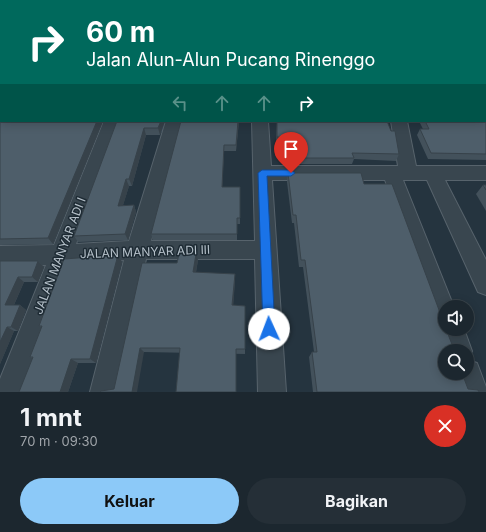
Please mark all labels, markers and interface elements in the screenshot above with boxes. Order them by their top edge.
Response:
text: 60 m [86,15,155,49]
icon: right [20,16,72,68]
text: Jalan Alun-Alun Pucang Rinenggo [86,49,375,70]
icon: left [169,92,191,114]
icon: ahead [211,92,233,114]
icon: ahead [253,92,275,114]
icon: right [295,92,317,114]
pin [274,132,308,173]
icon: arrive [280,138,302,160]
street label: JALAN MANYAR ADI I [30,195,89,316]
street label: JALAN MANYAR ADI III [80,242,210,261]
map controls [438,300,474,380]
button: sound [438,300,474,336]
position arrow [248,308,290,350]
button: search [438,344,474,380]
text: 1 mnt [20,403,82,432]
button: close [424,405,466,447]
text: 70 m · 09:30 [20,433,98,449]
button: Keluar [20,478,239,524]
button: Bagikan [247,478,466,524]

